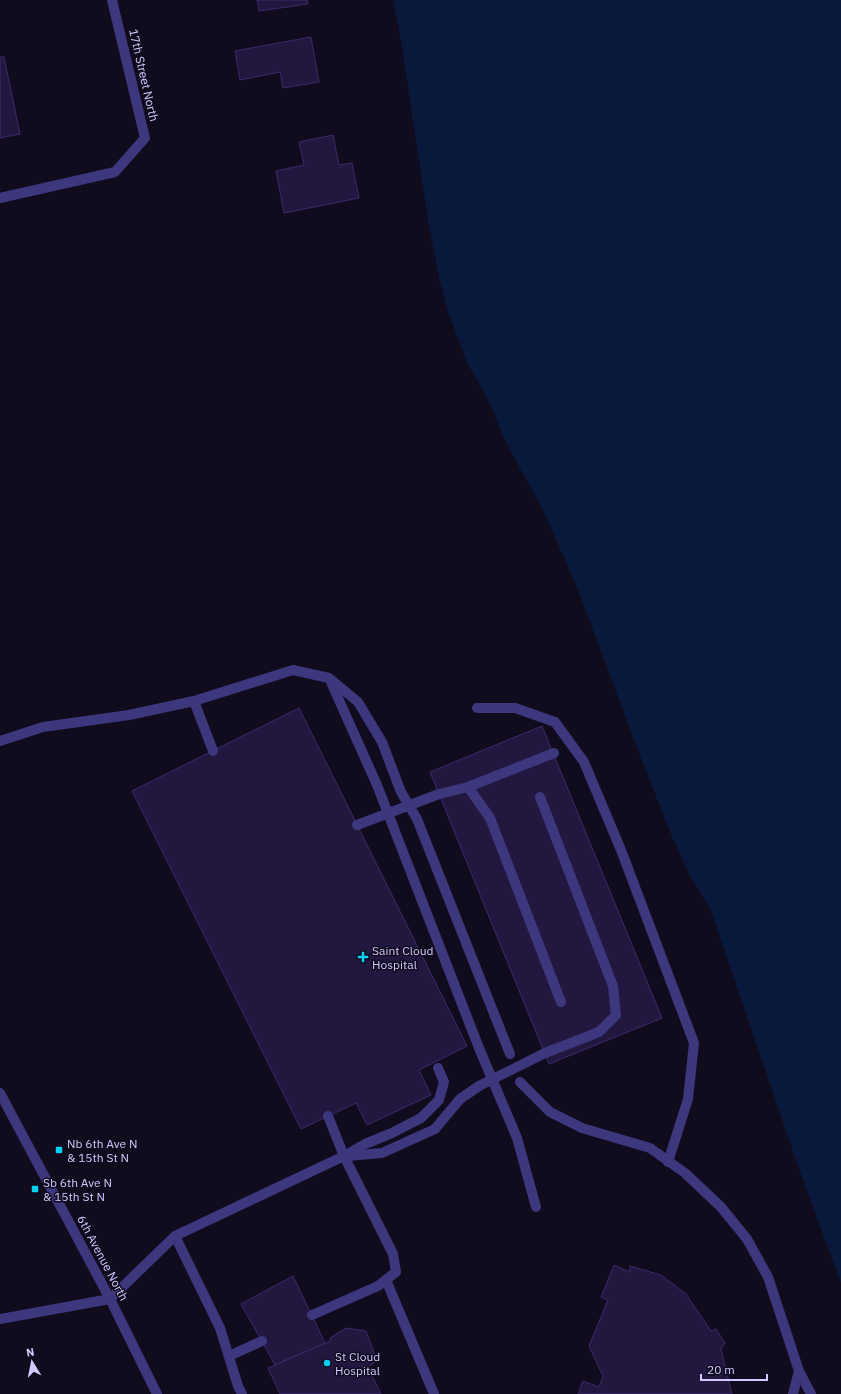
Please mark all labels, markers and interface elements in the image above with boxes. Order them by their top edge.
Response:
street label: 17th Street North [126,27,162,123]
place label: Saint Cloud Hospital [372,943,433,972]
marker: Saint Cloud Hospital [357,951,369,963]
place label: Nb 6th Ave N & 15th St N [67,1136,138,1165]
marker: Nb 6th Ave N & 15th St N [54,1145,64,1155]
place label: Sb 6th Ave N & 15th St N [43,1175,112,1204]
marker: Sb 6th Ave N & 15th St N [30,1184,40,1194]
street label: 6th Avenue North [74,1213,132,1303]
north arrow [12,1342,52,1382]
text: N [25,1345,35,1360]
place label: St Cloud Hospital [335,1349,380,1378]
scale bar [701,1356,767,1382]
marker: St Cloud Hospital [322,1358,332,1368]
text: 20 m [707,1362,735,1377]

